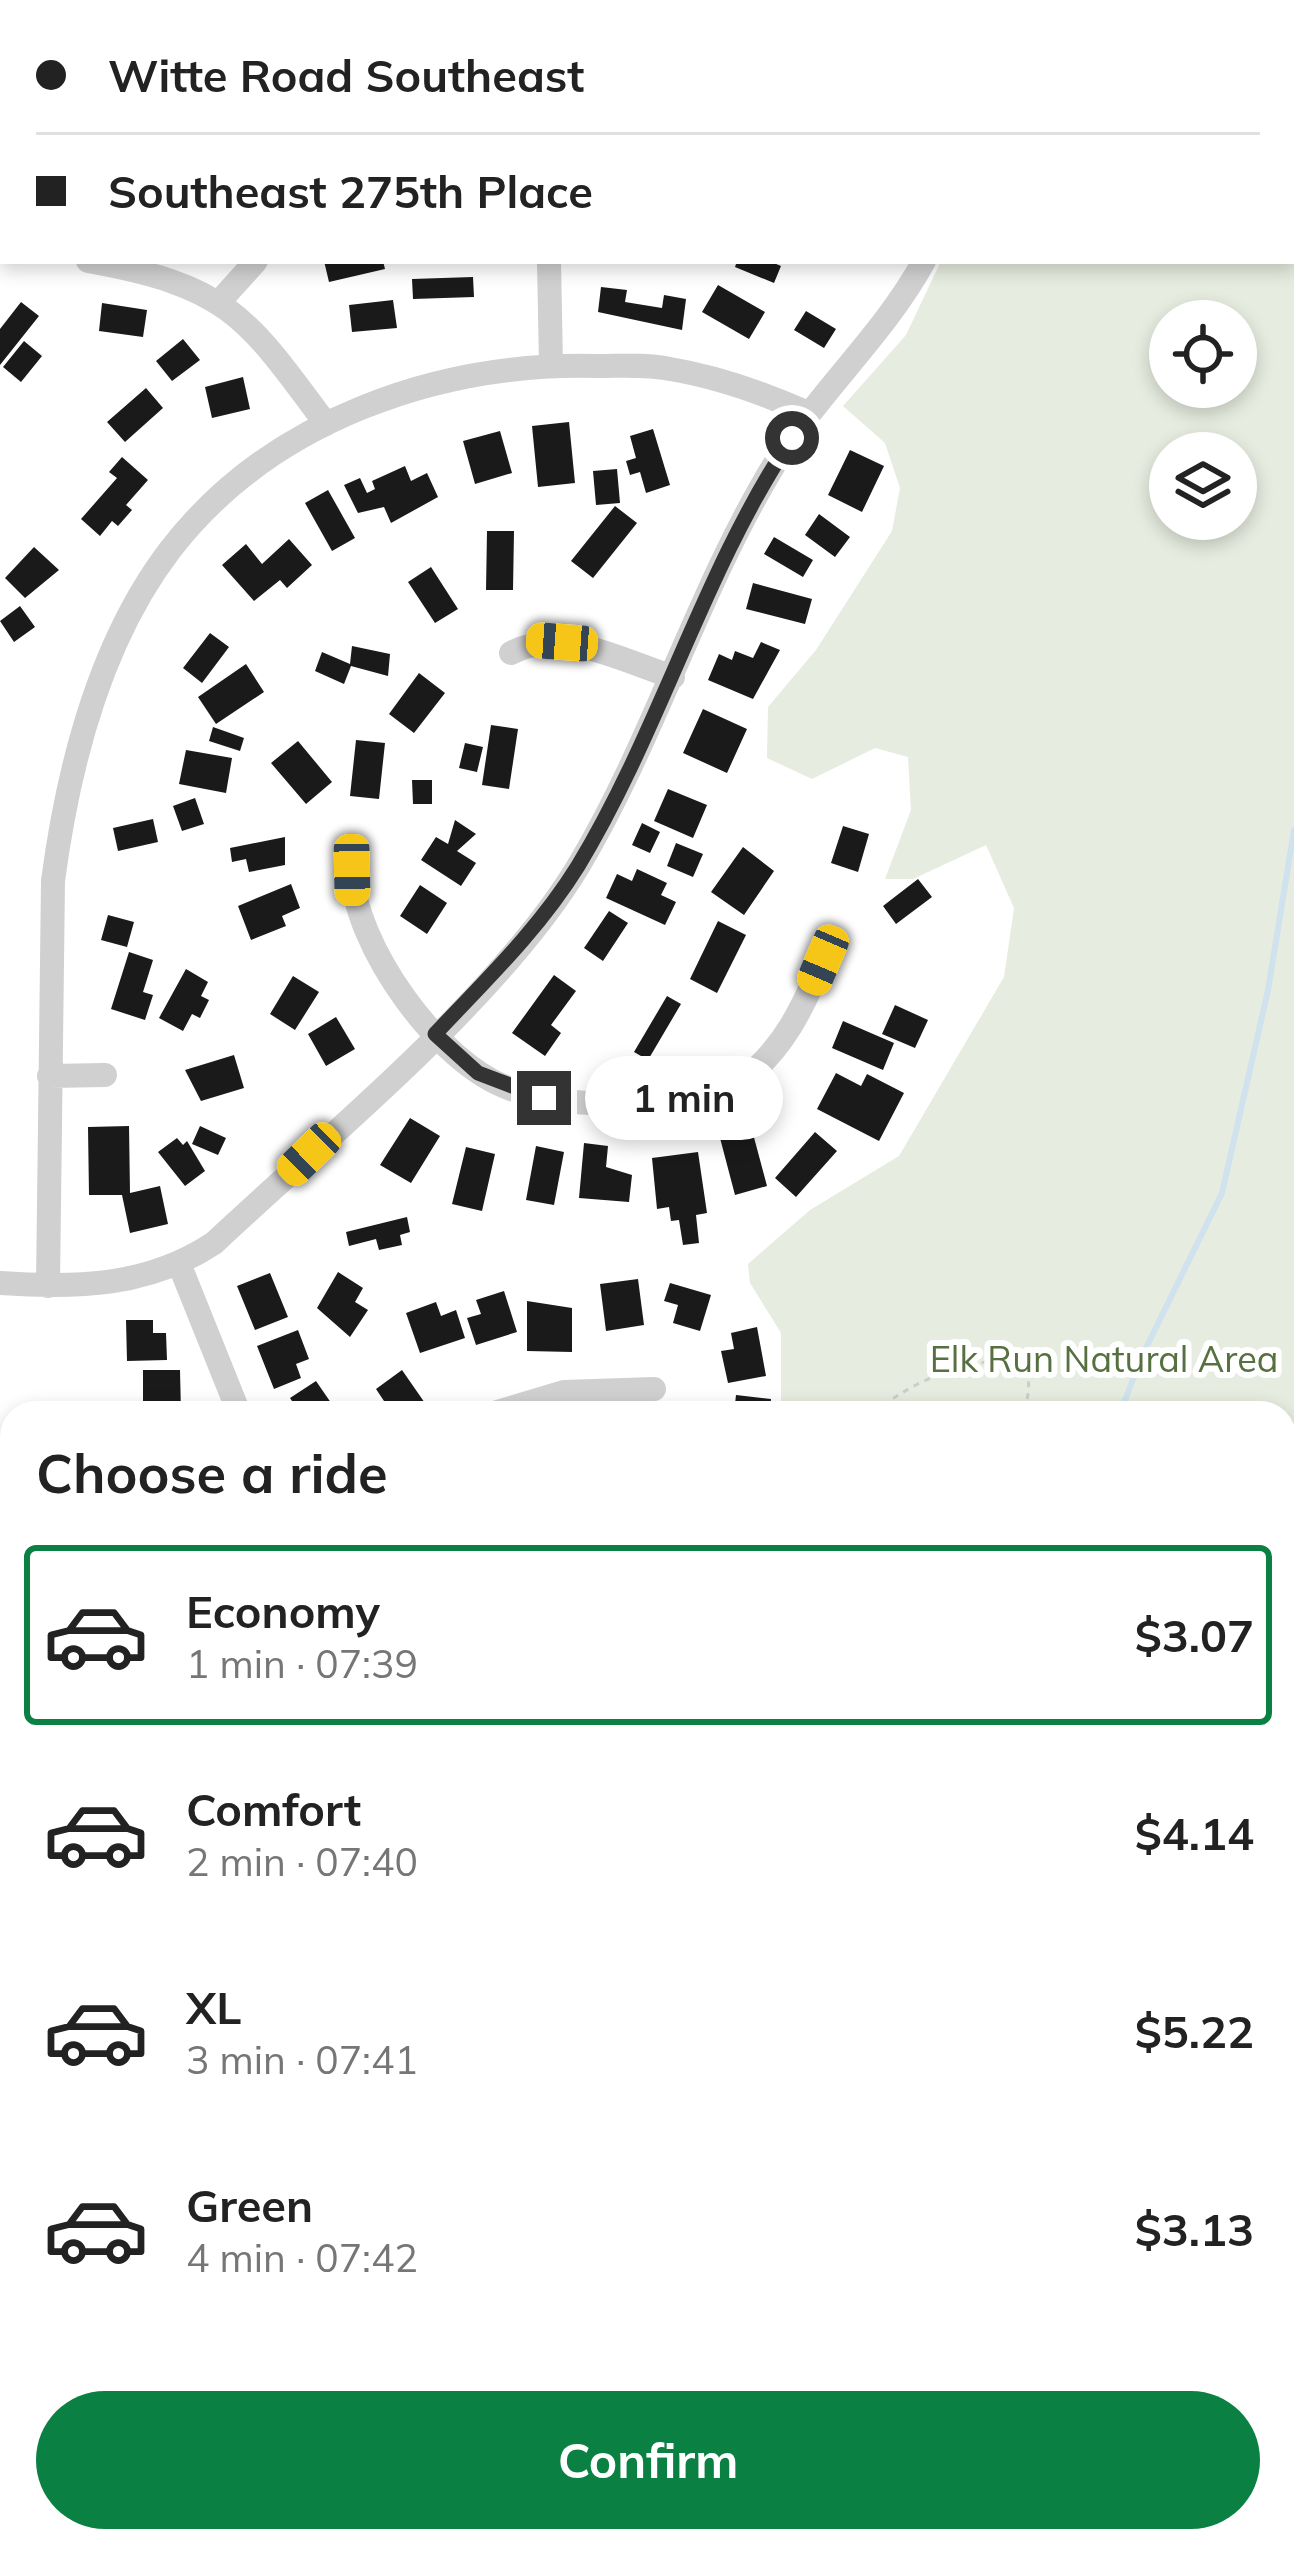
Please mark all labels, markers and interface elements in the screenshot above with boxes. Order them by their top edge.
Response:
text: Witte Road Southeast [108,47,584,103]
text: Southeast 275th Place [108,163,593,219]
map controls [1149,300,1257,540]
button: locate [1149,300,1257,408]
route start [765,411,819,465]
button: layers [1149,432,1257,540]
car [525,622,599,662]
car [333,834,371,906]
car [792,920,854,1000]
callout: 1 min [586,1056,784,1140]
route end [517,1071,571,1125]
text: 1 min [633,1073,735,1122]
car [271,1116,347,1192]
park label: Elk Run Natural Area [930,1336,1278,1381]
text: Choose a ride [36,1439,388,1507]
icon: car [42,1581,150,1689]
text: Economy [186,1583,380,1639]
text: $3.07 [1135,1607,1254,1663]
text: 1 min · 07:39 [186,1639,418,1688]
icon: car [42,1779,150,1887]
text: Comfort [186,1781,361,1837]
text: $4.14 [1135,1805,1254,1861]
text: 2 min · 07:40 [186,1837,418,1886]
icon: car [42,1977,150,2085]
text: XL [186,1979,241,2035]
text: $5.22 [1135,2003,1254,2059]
text: 3 min · 07:41 [186,2035,418,2084]
icon: car [42,2175,150,2283]
text: Green [186,2177,313,2233]
text: $3.13 [1135,2201,1254,2257]
text: 4 min · 07:42 [186,2233,418,2282]
button: Confirm [36,2391,1260,2529]

